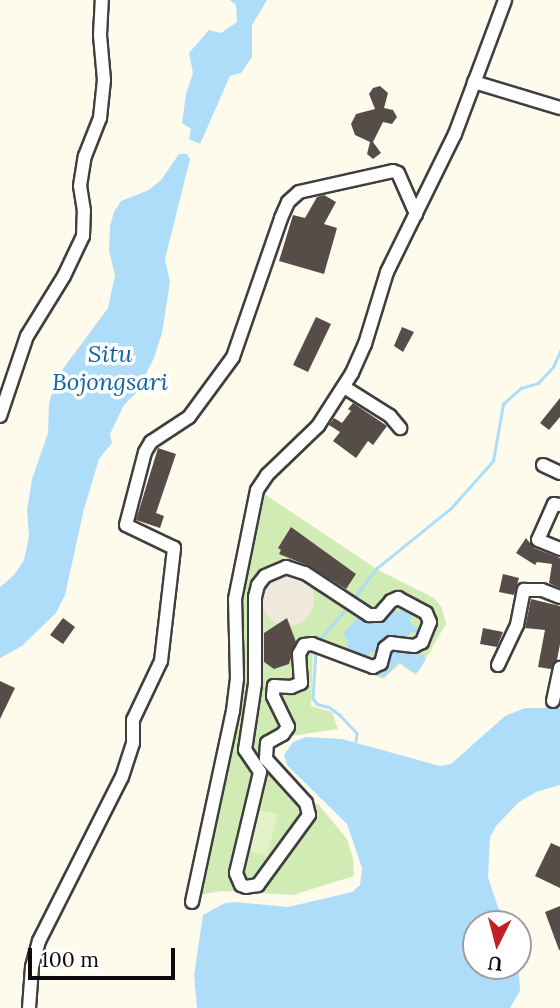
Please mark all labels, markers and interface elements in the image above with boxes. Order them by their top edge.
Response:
water label: Situ Bojongsari [52,340,168,396]
north arrow [462,910,532,980]
scale bar [32,934,178,978]
text: 100 m [41,946,99,973]
text: U [487,951,503,977]

